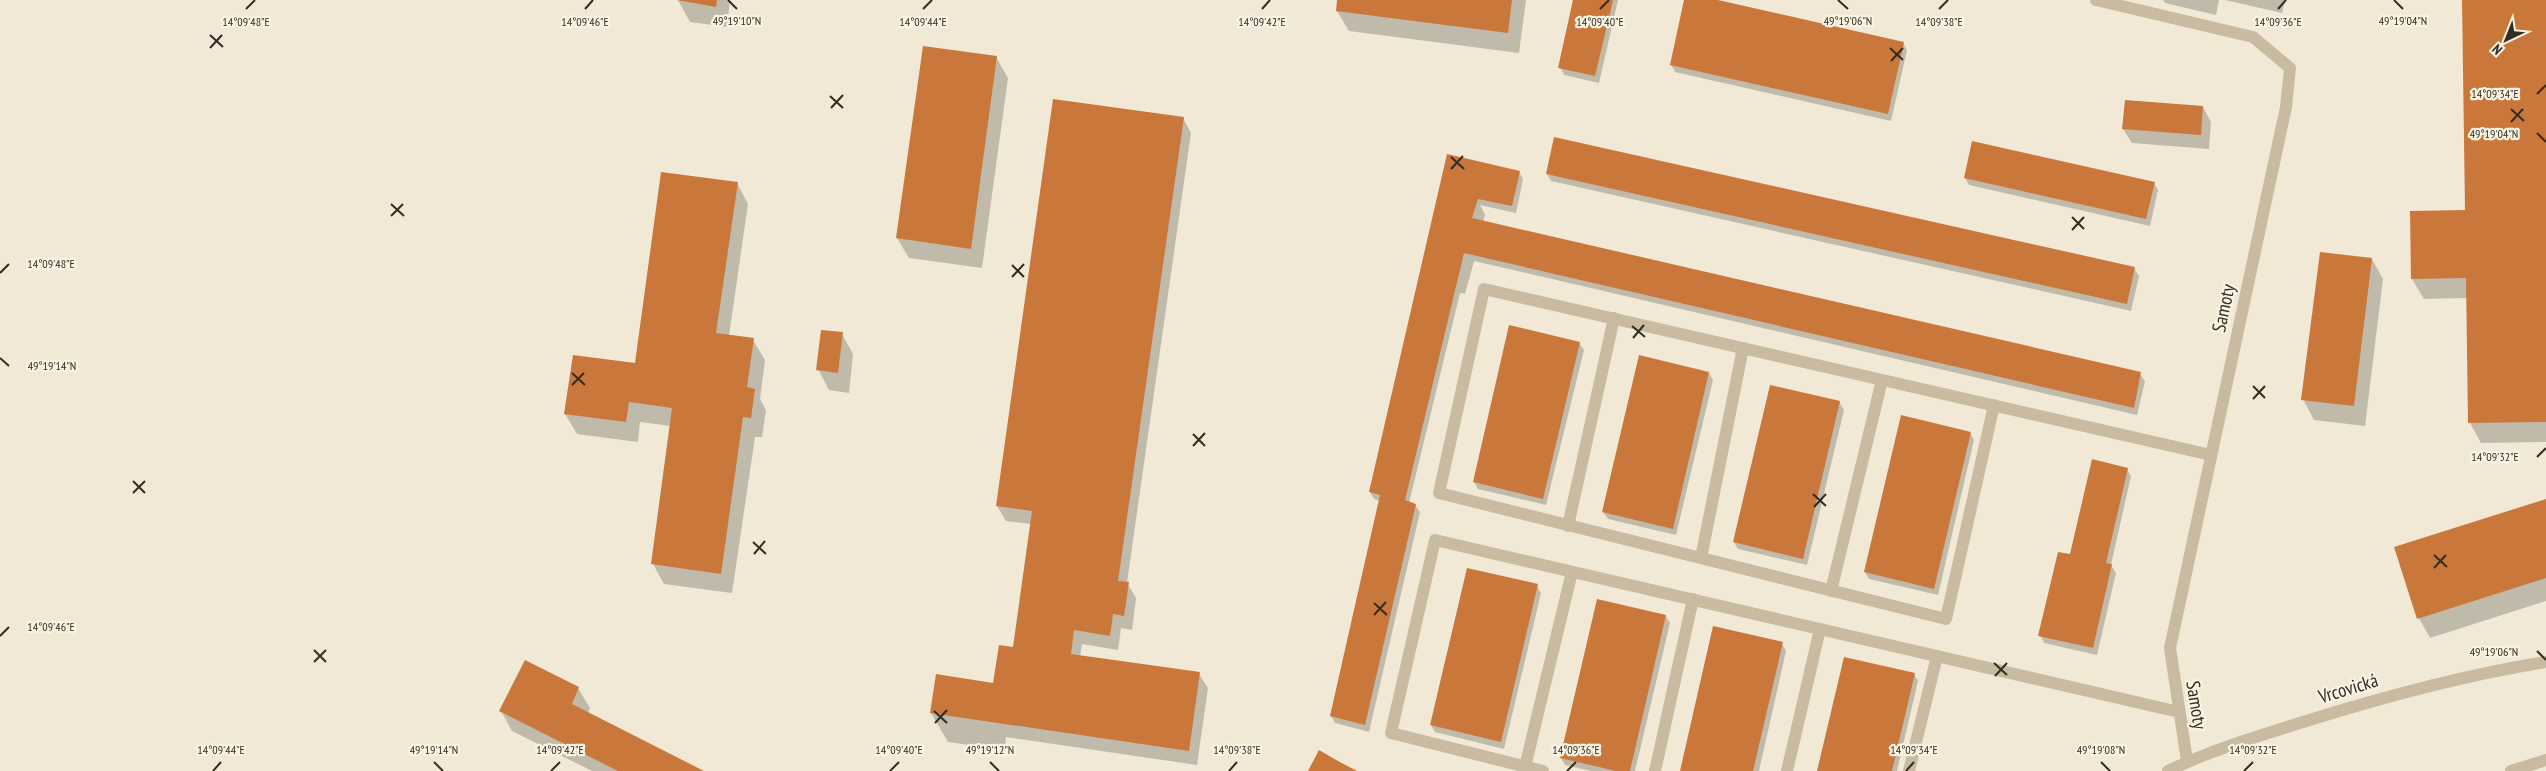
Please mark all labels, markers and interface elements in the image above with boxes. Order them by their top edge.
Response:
text: 49°19'10"N [713,13,761,28]
text: 49°19'06"N [1824,13,1872,28]
text: 49°19'04"N [2379,13,2427,28]
text: 14°09'48"E [222,14,270,29]
text: 14°09'46"E [561,14,609,29]
text: 14°09'44"E [899,14,947,29]
text: 14°09'42"E [1238,14,1286,29]
text: 14°09'40"E [1576,14,1624,29]
text: 14°09'38"E [1915,14,1963,29]
text: 14°09'36"E [2254,14,2302,29]
north arrow [2481,15,2531,65]
text: N [2488,40,2506,59]
text: 14°09'34"E [2471,86,2519,101]
text: 49°19'04"N [2470,126,2518,141]
text: 14°09'48"E [27,256,75,271]
street label: Samoty [2206,281,2240,334]
text: 49°19'14"N [28,358,76,373]
text: 14°09'32"E [2471,449,2519,464]
text: 14°09'46"E [27,619,75,634]
text: 49°19'06"N [2470,644,2518,659]
street label: Vrcovická [2314,668,2381,709]
street label: Samoty [2181,679,2213,732]
text: 14°09'44"E [197,742,245,757]
text: 49°19'14"N [410,742,458,757]
text: 14°09'42"E [536,742,584,757]
text: 14°09'40"E [875,742,923,757]
text: 49°19'12"N [966,742,1014,757]
text: 14°09'38"E [1213,742,1261,757]
text: 14°09'36"E [1552,742,1600,757]
text: 14°09'34"E [1890,742,1938,757]
text: 49°19'08"N [2077,742,2125,757]
text: 14°09'32"E [2229,742,2277,757]

